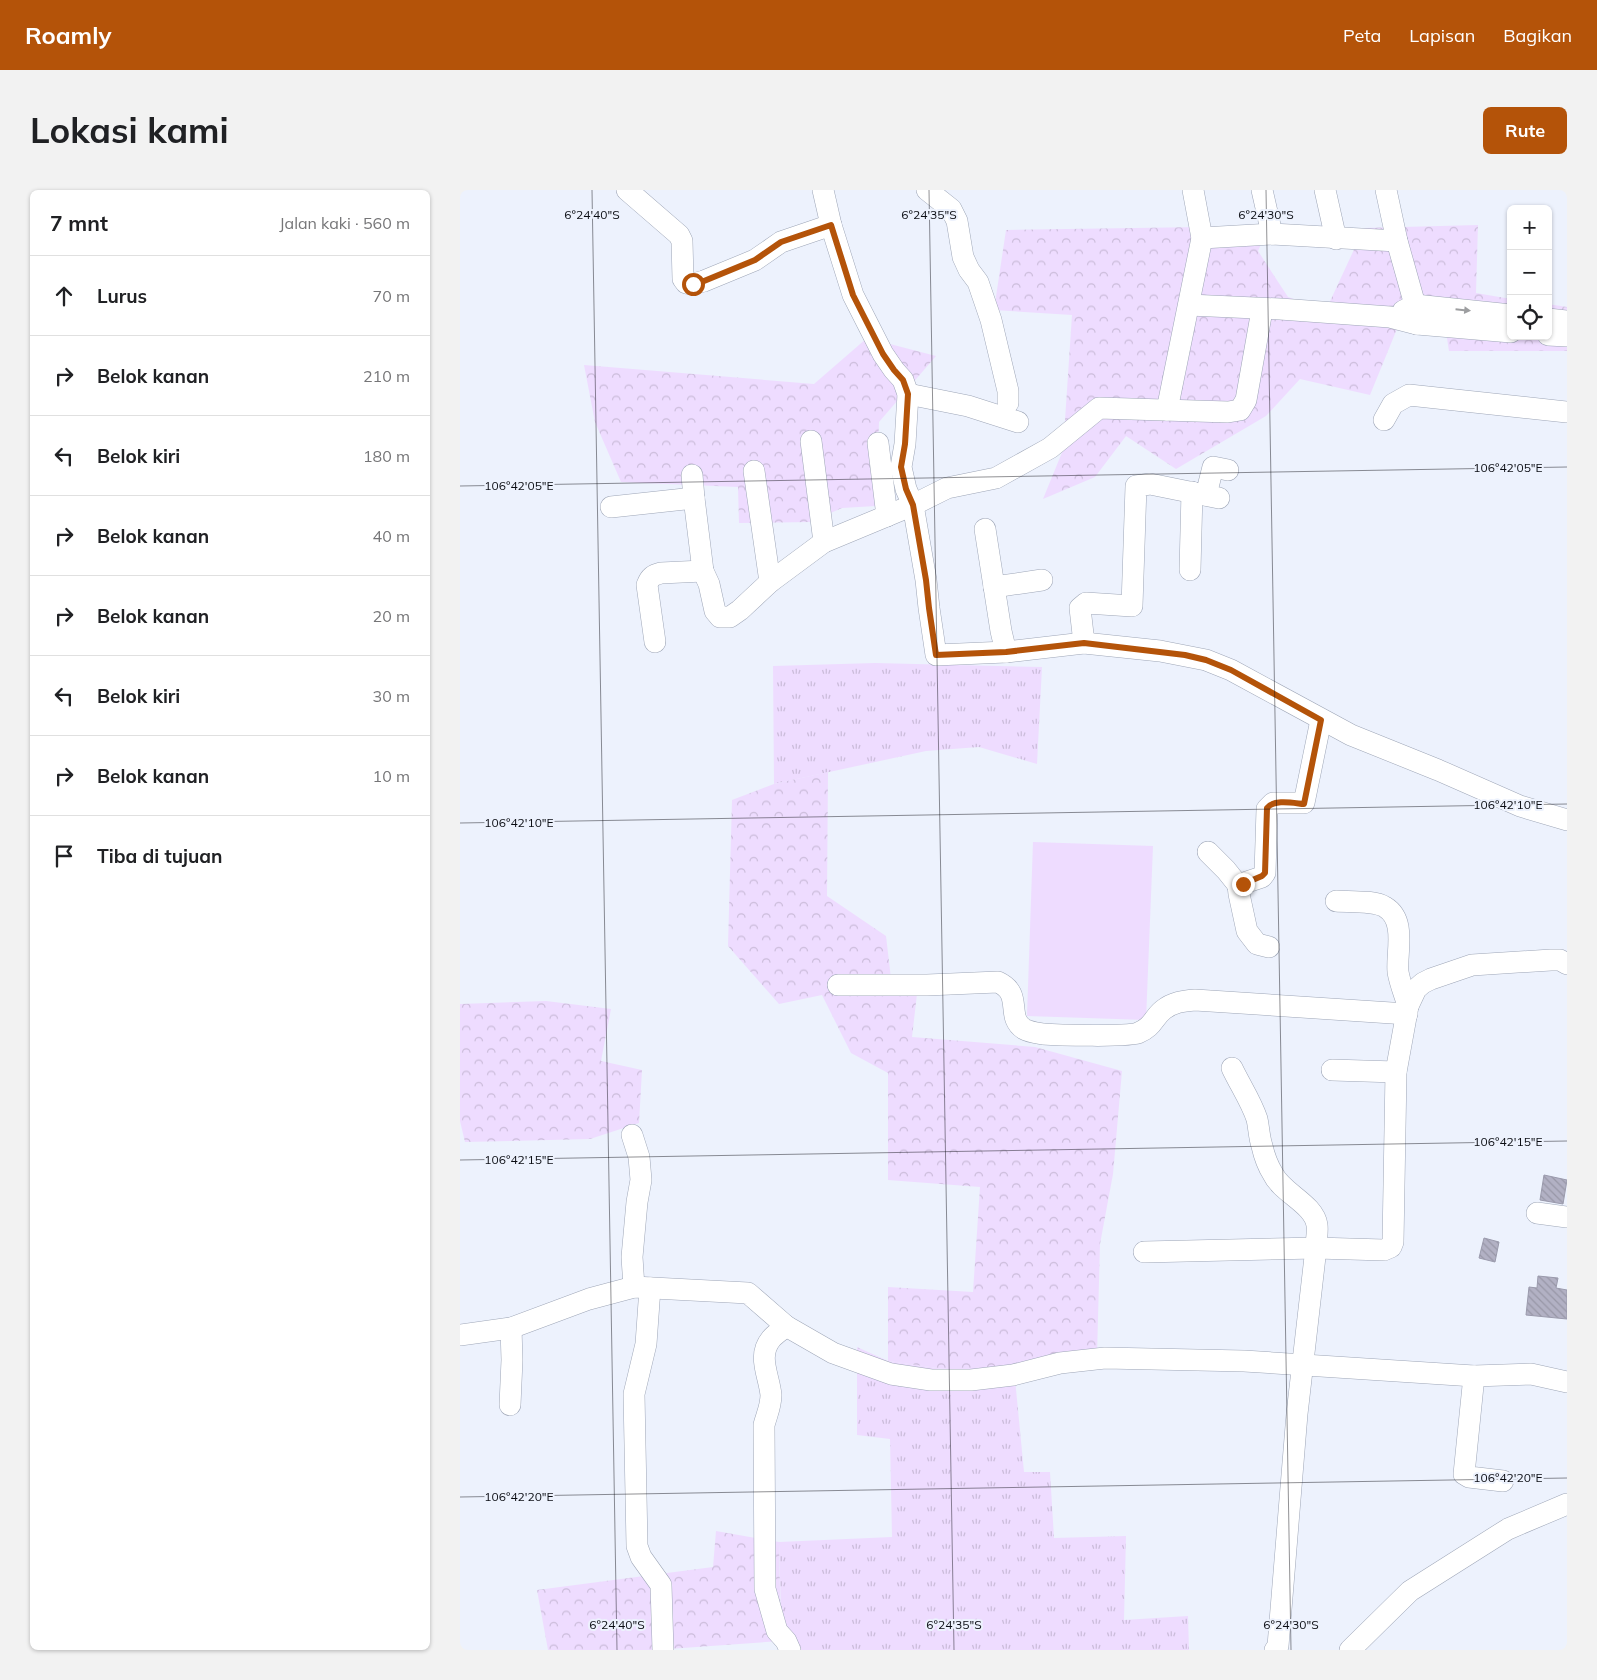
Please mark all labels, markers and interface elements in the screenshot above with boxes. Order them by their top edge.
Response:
text: Roamly [25,20,112,50]
text: Peta [1343,24,1381,47]
text: Lapisan [1409,24,1475,47]
text: Bagikan [1503,24,1572,47]
button: Rute [1483,107,1567,154]
text: Lokasi kami [30,108,229,152]
map controls [1507,205,1552,340]
button: + [1507,205,1552,250]
text: 6°24'40"S [564,207,620,222]
text: 6°24'35"S [901,207,957,222]
text: 6°24'30"S [1238,207,1294,222]
text: 7 mnt [50,210,108,236]
text: Jalan kaki · 560 m [279,213,410,233]
button: − [1507,250,1552,295]
route start [682,273,705,296]
icon: ahead [50,282,78,310]
text: Lurus [97,284,147,308]
text: 70 m [373,286,410,306]
button: locate [1507,295,1552,340]
one-way arrow [1455,306,1471,314]
icon: right [50,362,78,390]
text: Belok kanan [97,364,209,388]
text: 210 m [363,366,410,386]
icon: left [50,442,78,470]
text: Belok kiri [97,444,180,468]
text: 180 m [363,446,410,466]
text: 106°42'05"E [1473,460,1543,475]
text: 106°42'05"E [484,478,554,493]
icon: right [50,522,78,550]
text: Belok kanan [97,524,209,548]
text: 40 m [373,526,410,546]
icon: right [50,602,78,630]
text: Belok kanan [97,604,209,628]
text: 20 m [373,606,410,626]
icon: left [50,682,78,710]
text: Belok kiri [97,684,180,708]
text: 30 m [373,686,410,706]
icon: right [50,762,78,790]
text: Belok kanan [97,764,209,788]
text: 10 m [373,766,410,786]
text: 106°42'10"E [1473,797,1543,812]
text: 106°42'10"E [484,815,554,830]
icon: arrive [50,842,78,870]
text: Tiba di tujuan [97,844,222,868]
route end [1232,873,1255,896]
text: 106°42'15"E [1473,1134,1543,1149]
text: 106°42'15"E [484,1152,554,1167]
text: 106°42'20"E [1473,1470,1543,1485]
text: 106°42'20"E [484,1489,554,1504]
text: 6°24'40"S [589,1617,645,1632]
text: 6°24'35"S [926,1617,982,1632]
text: 6°24'30"S [1263,1617,1319,1632]

